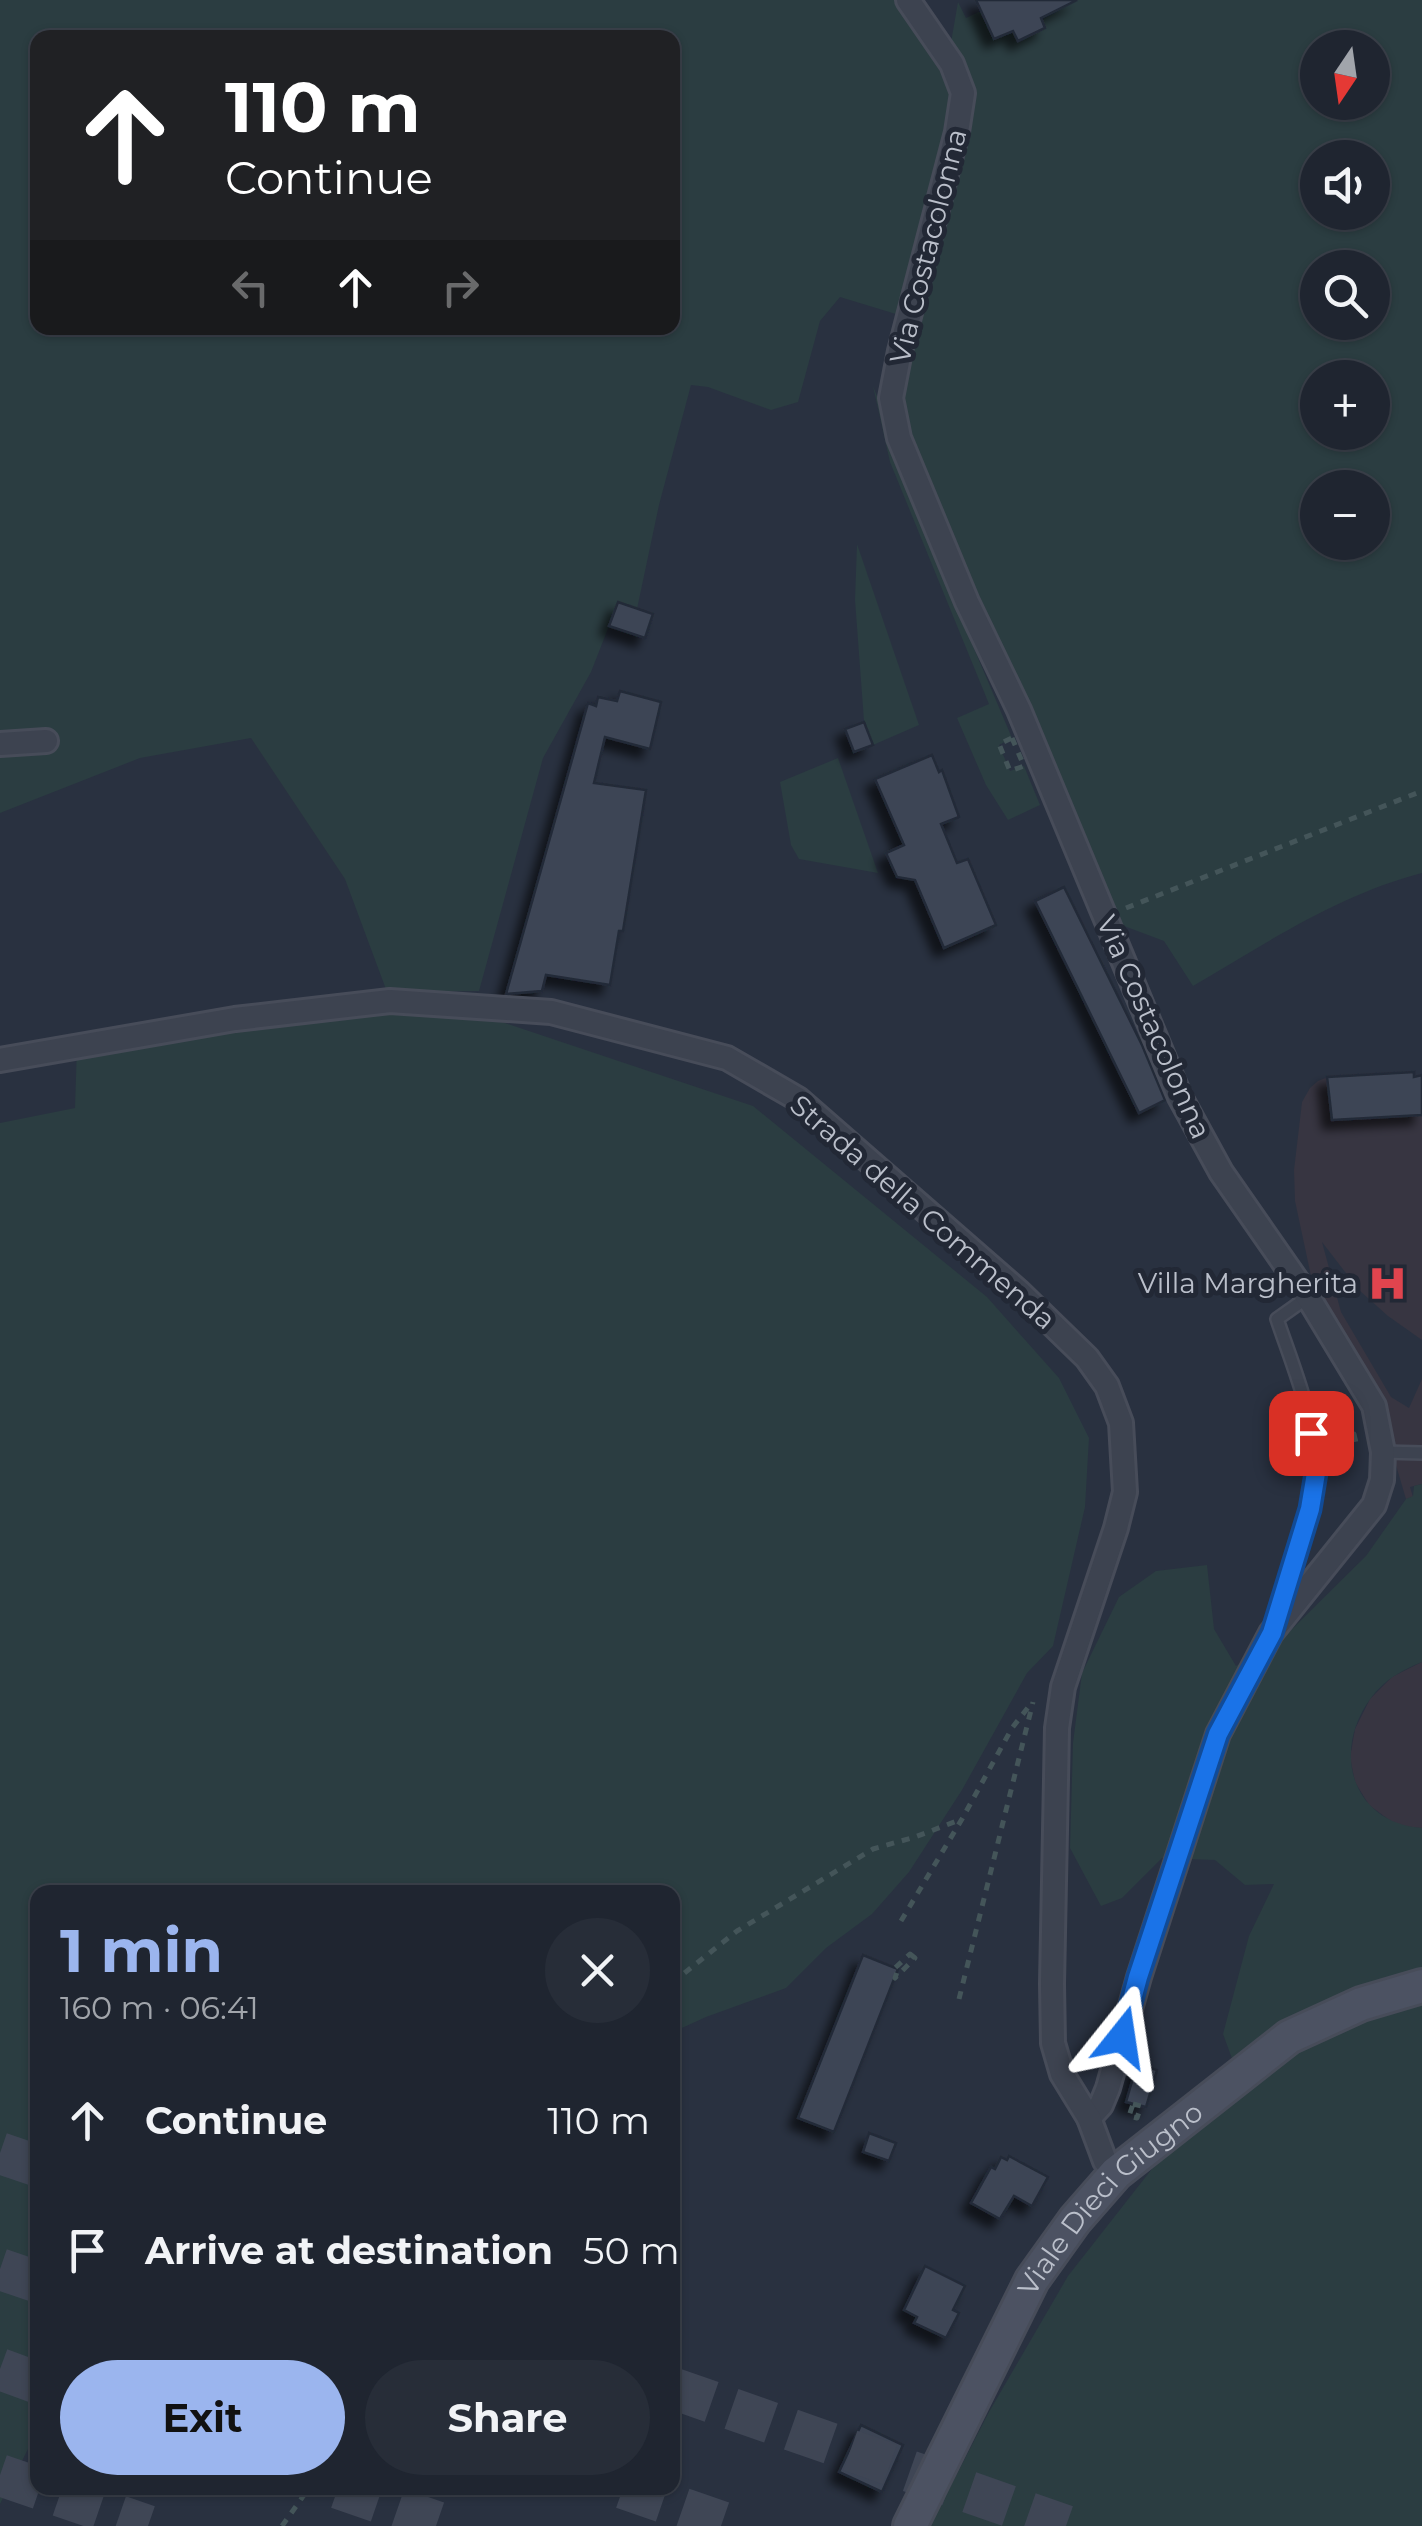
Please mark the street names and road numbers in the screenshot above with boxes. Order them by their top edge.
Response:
street label: Via Costacolonna [882,125,974,367]
street label: Via Costacolonna [1090,910,1218,1144]
street label: Strada della Commenda [783,1088,1063,1336]
street label: Viale Dieci Giugno [1010,2094,1210,2301]

